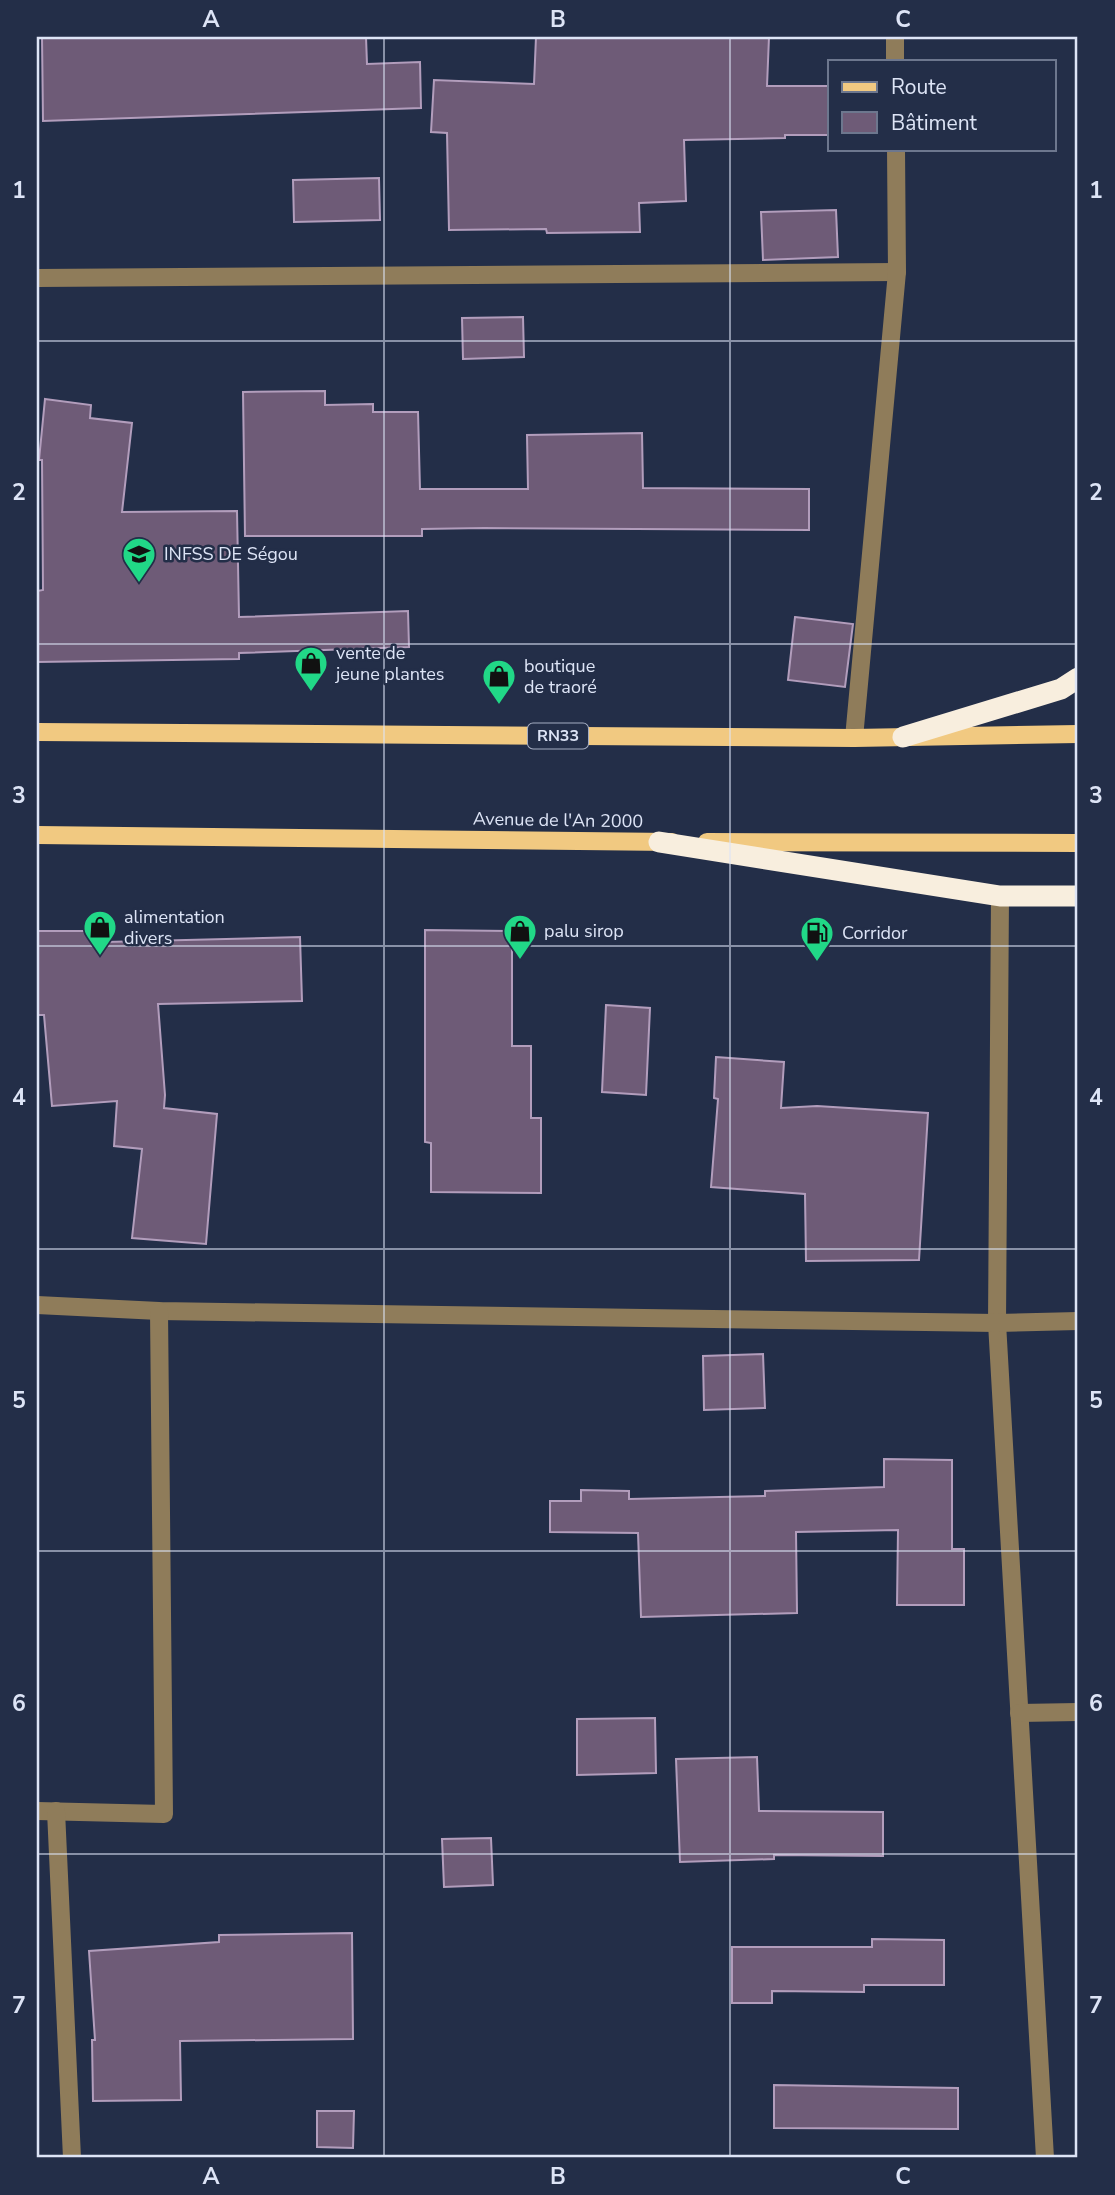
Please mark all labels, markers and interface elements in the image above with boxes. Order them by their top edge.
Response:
text: A [202,4,220,35]
text: B [550,4,566,35]
text: C [895,4,911,35]
legend [828,60,1056,150]
text: Route [891,73,947,101]
text: Bâtiment [891,109,978,137]
text: 1 [12,175,26,206]
text: 1 [1089,175,1103,206]
text: 2 [12,477,26,508]
text: 2 [1089,477,1103,508]
school or university icon: INFSS DE Ségou [120,535,158,584]
place label: INFSS DE Ségou [164,542,298,566]
place label: vente de jeune plantes [334,641,444,686]
shop icon: vente de jeune plantes [292,644,330,693]
place label: boutique de traoré [524,654,597,699]
shop icon: boutique de traoré [480,657,518,706]
road number: RN33 [528,723,588,748]
text: 3 [12,780,26,811]
text: 3 [1089,780,1103,811]
street label: Avenue de l'An 2000 [473,807,643,833]
place label: alimentation divers [124,905,225,950]
shop icon: alimentation divers [81,908,119,957]
shop icon: palu sirop [501,912,539,961]
fuel station icon: Corridor [798,914,836,963]
place label: palu sirop [544,919,624,943]
place label: Corridor [842,921,908,945]
text: 4 [12,1082,26,1113]
text: 4 [1089,1082,1103,1113]
text: 5 [12,1385,26,1416]
text: 5 [1089,1385,1103,1416]
text: 6 [12,1688,26,1719]
text: 6 [1089,1688,1103,1719]
text: 7 [12,1990,26,2021]
text: 7 [1089,1990,1103,2021]
text: A [202,2161,220,2192]
text: B [550,2161,566,2192]
text: C [895,2161,911,2192]

